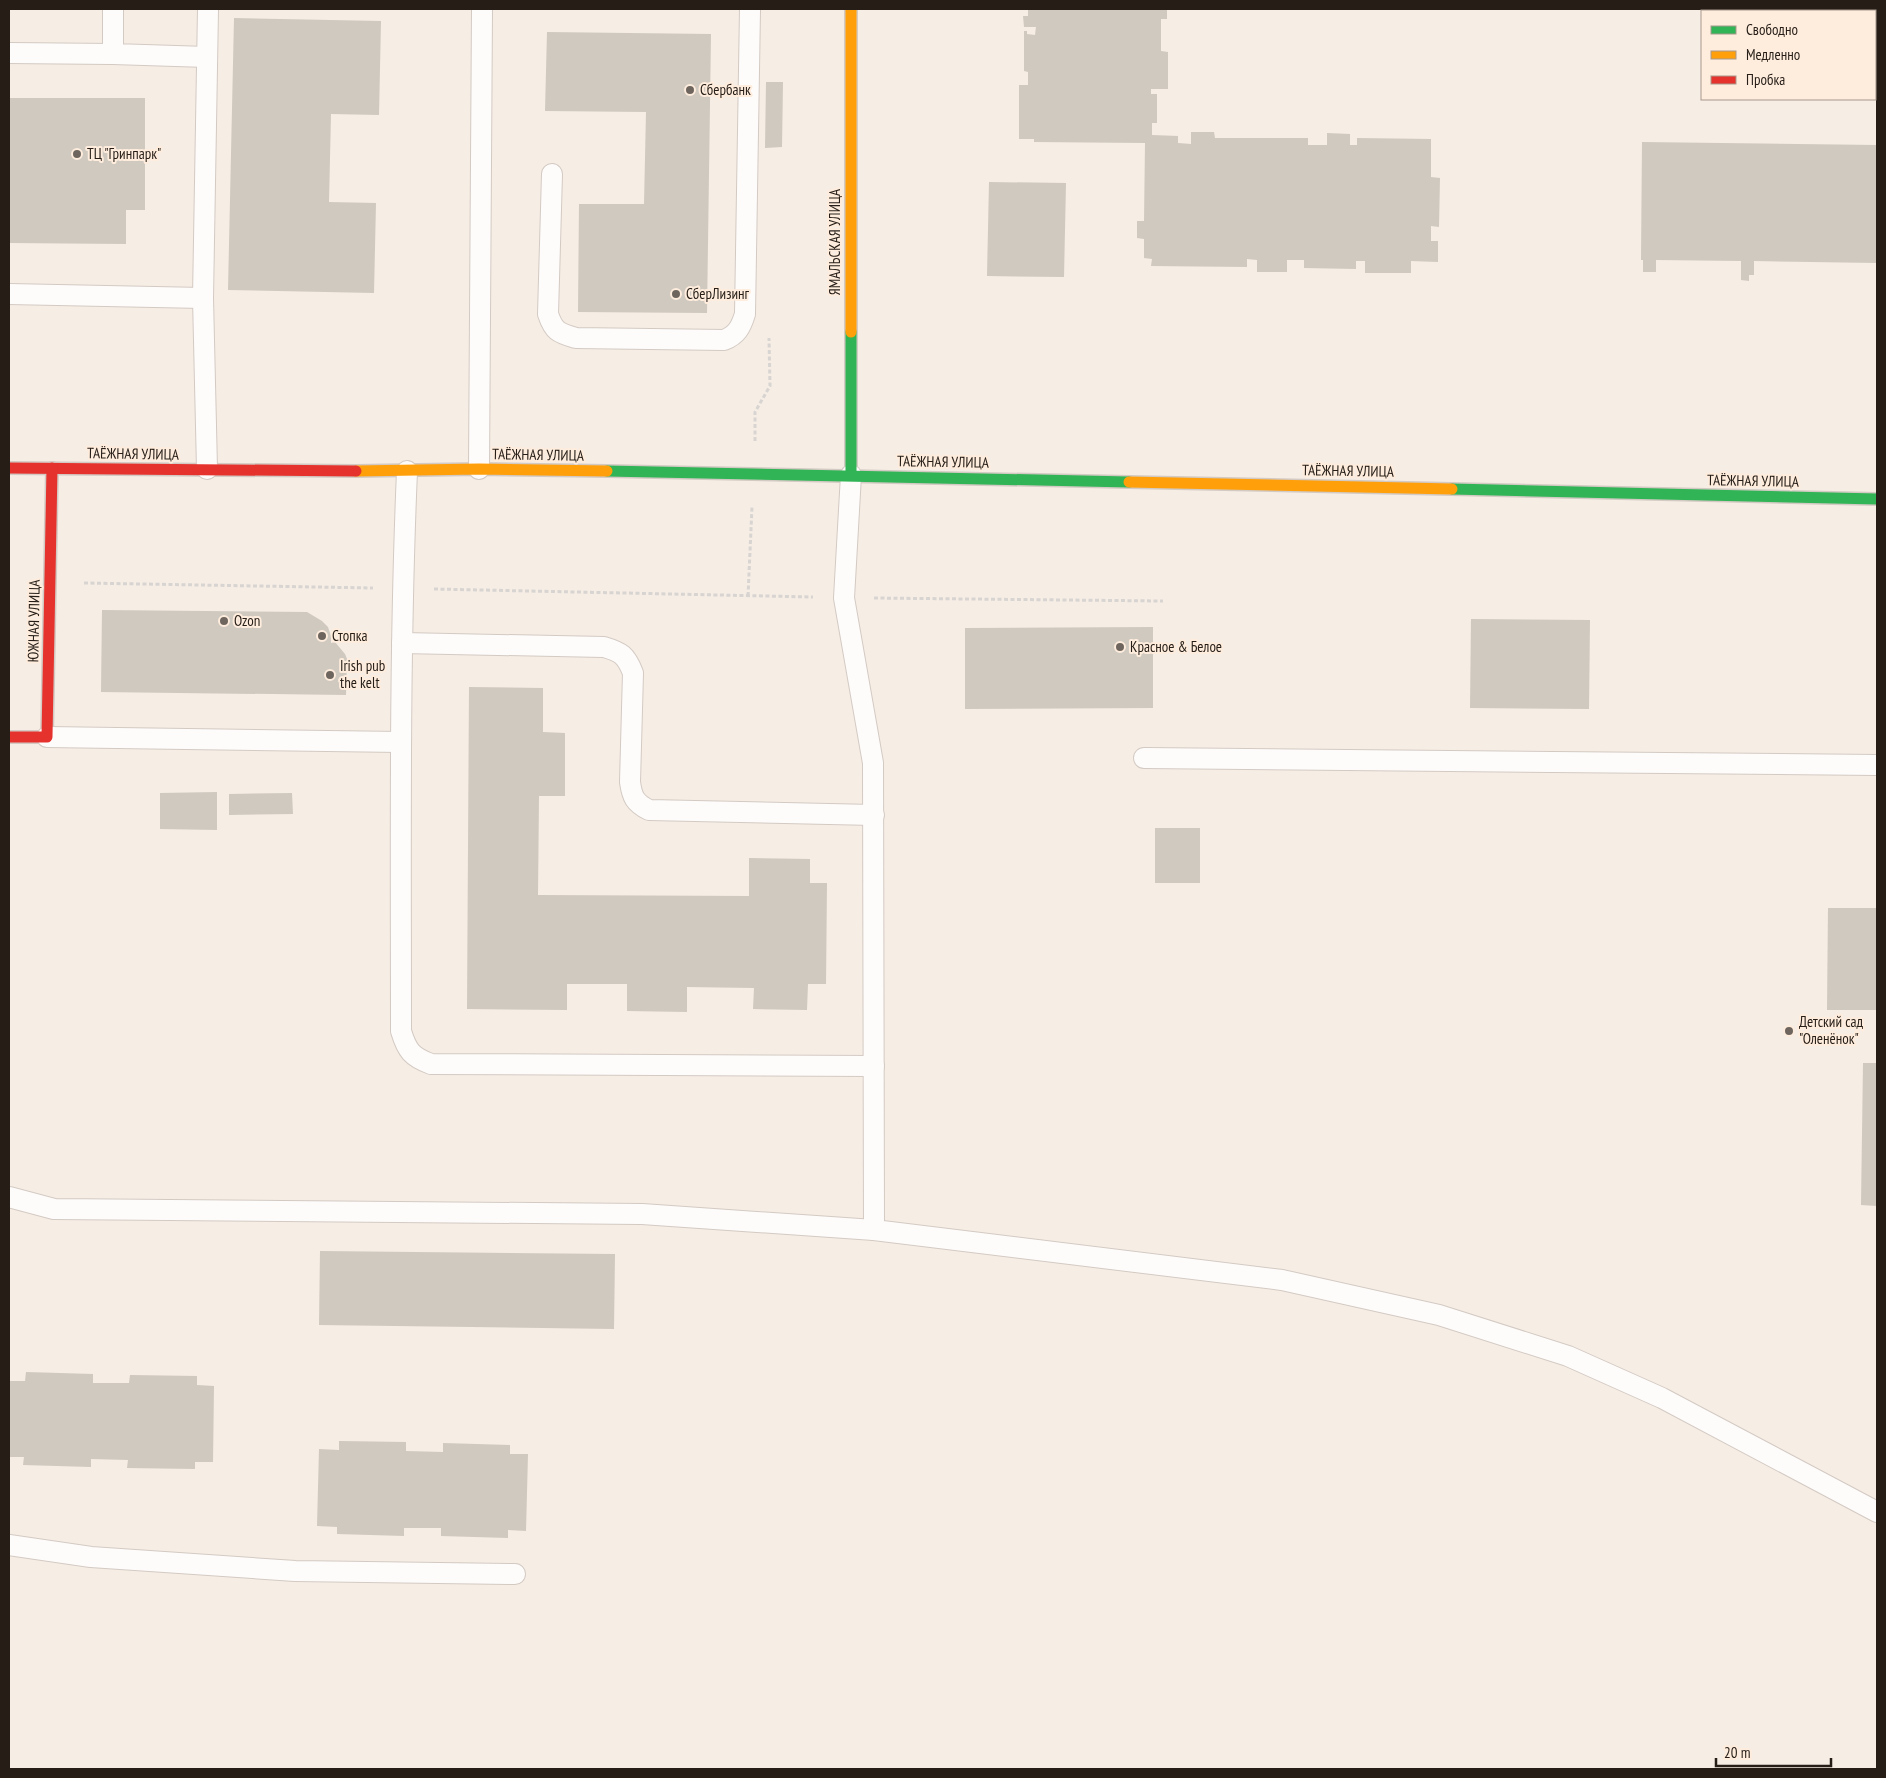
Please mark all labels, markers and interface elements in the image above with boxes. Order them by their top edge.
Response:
legend [1701,10,1876,100]
text: Свободно [1746,20,1798,39]
text: Медленно [1746,45,1800,64]
text: Пробка [1746,70,1785,89]
place label: Сбербанк [700,80,751,99]
marker: Сбербанк [684,84,696,96]
place label: ТЦ "Гринпарк" [87,144,161,163]
marker: ТЦ "Гринпарк" [71,148,83,160]
street label: ЯМАЛЬСКАЯ УЛИЦА [825,188,844,295]
place label: СберЛизинг [686,284,750,303]
marker: СберЛизинг [670,288,682,300]
street label: ТАЁЖНАЯ УЛИЦА [87,443,180,464]
street label: ТАЁЖНАЯ УЛИЦА [492,444,585,465]
street label: ТАЁЖНАЯ УЛИЦА [897,451,990,472]
street label: ТАЁЖНАЯ УЛИЦА [1302,460,1395,481]
street label: ТАЁЖНАЯ УЛИЦА [1707,470,1800,491]
street label: ЮЖНАЯ УЛИЦА [23,578,44,663]
place label: Ozon [234,611,260,630]
marker: Ozon [218,615,230,627]
place label: Стопка [332,626,367,645]
marker: Стопка [316,630,328,642]
place label: Красное & Белое [1130,637,1222,656]
marker: Красное & Белое [1114,641,1126,653]
place label: Irish pub the kelt [340,656,385,692]
marker: Irish pub the kelt [324,669,336,681]
place label: Детский сад "Оленёнок" [1799,1012,1864,1048]
marker: Детский сад "Оленёнок" [1783,1025,1795,1037]
scale bar [1716,1736,1831,1768]
text: 20 m [1724,1743,1750,1762]

